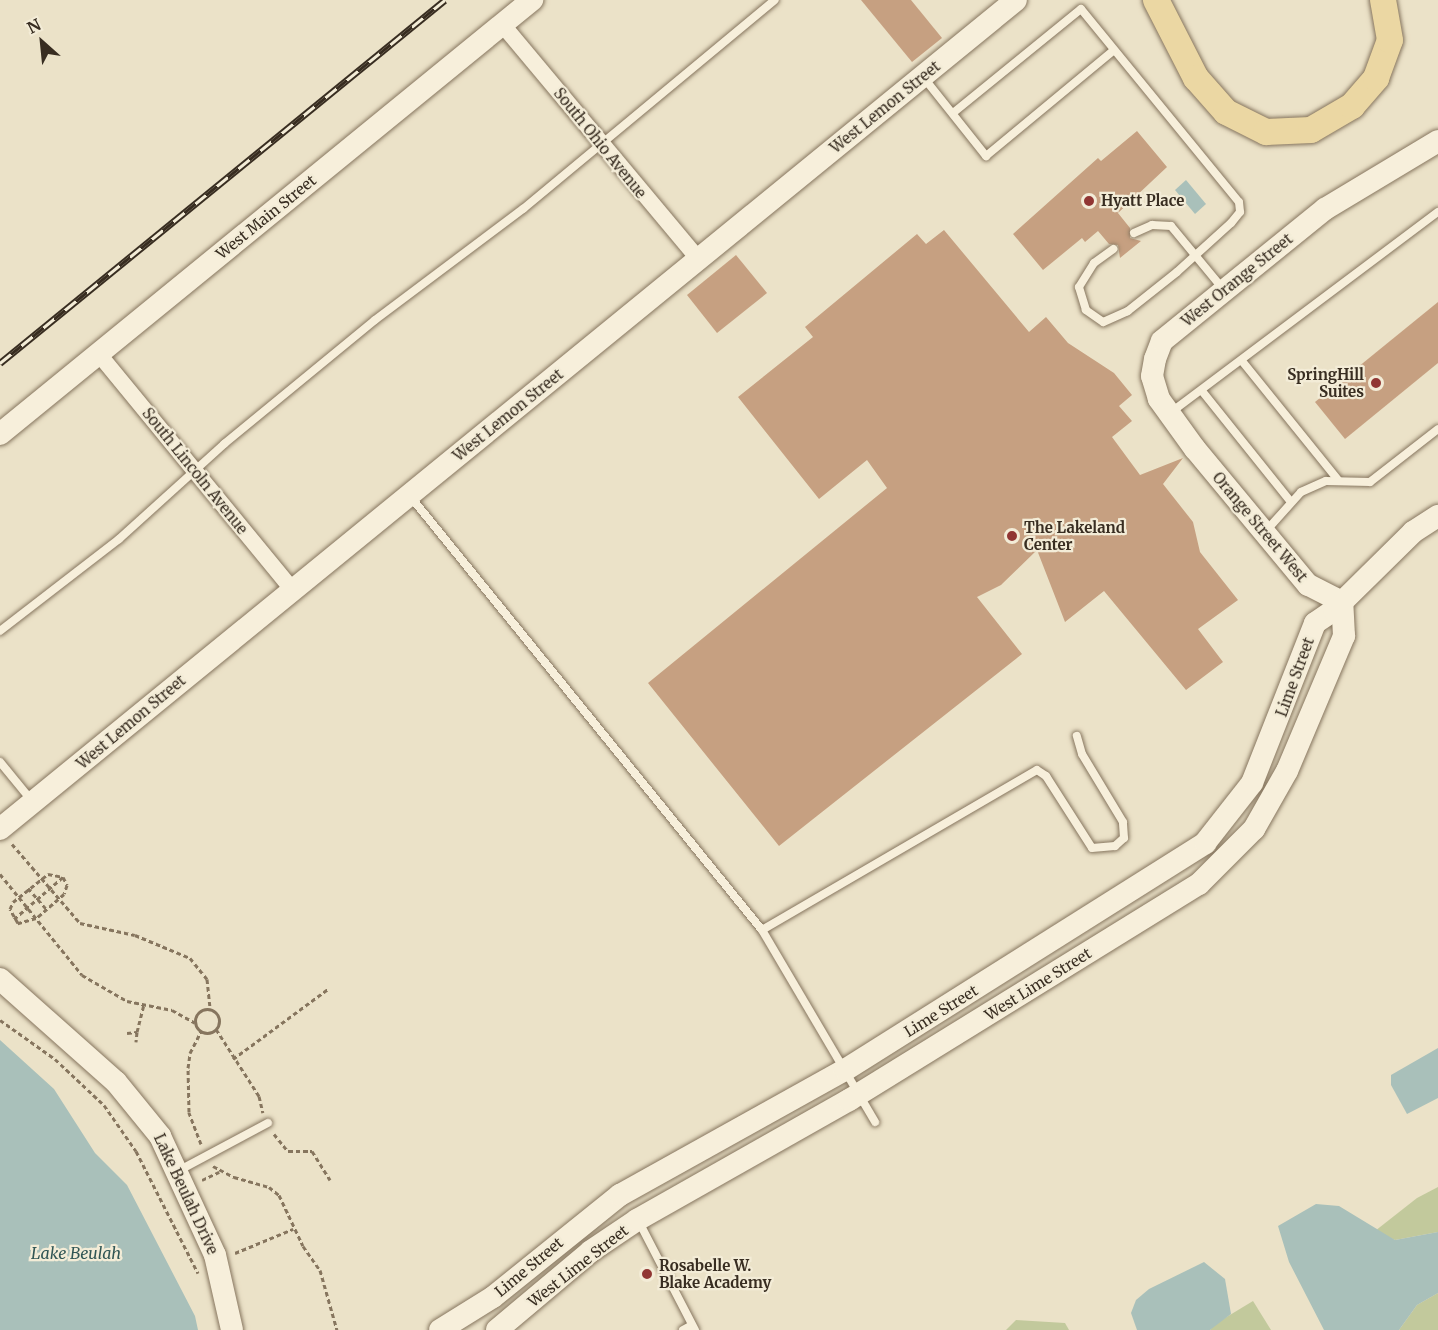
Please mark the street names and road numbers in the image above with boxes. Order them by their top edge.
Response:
street label: West Lemon Street [826,57,944,157]
street label: South Ohio Avenue [550,84,650,202]
street label: West Main Street [212,171,320,263]
street label: West Orange Street [1178,230,1296,330]
street label: West Lemon Street [449,365,567,465]
street label: South Lincoln Avenue [139,404,251,538]
street label: Orange Street West [1209,469,1311,585]
street label: Lime Street [1272,635,1318,719]
street label: West Lemon Street [73,671,189,773]
street label: West Lime Street [981,944,1095,1024]
street label: Lime Street [901,981,981,1041]
street label: Lake Beulah Drive [150,1131,222,1257]
street label: West Lime Street [524,1221,632,1311]
street label: Lime Street [491,1233,567,1301]

